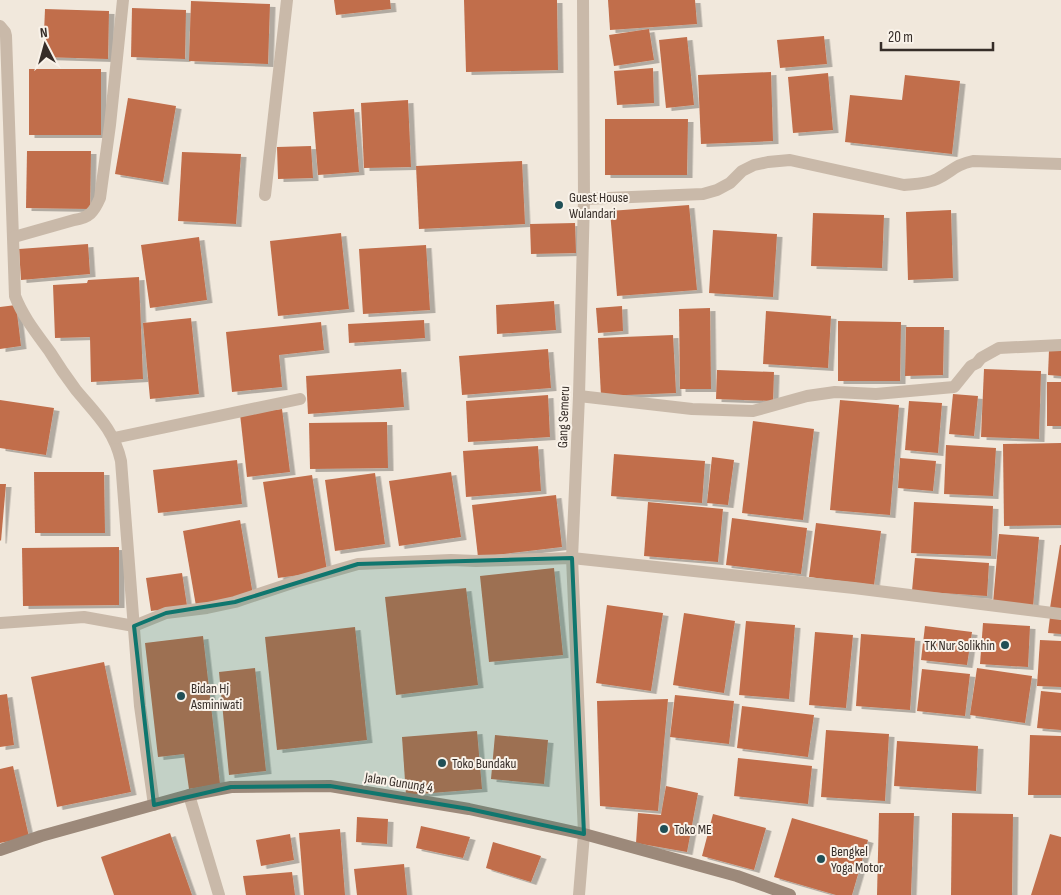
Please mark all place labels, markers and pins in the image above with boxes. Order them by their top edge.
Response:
place label: Guest House Wulandari [569,189,628,222]
marker: Guest House Wulandari [553,199,565,211]
place label: TK Nur Solikhin [924,637,995,654]
marker: TK Nur Solikhin [999,639,1011,651]
place label: Bidan Hj Asminiwati [190,680,242,713]
marker: Bidan Hj Asminiwati [175,690,187,702]
place label: Toko Bundaku [452,755,516,772]
marker: Toko Bundaku [436,757,448,769]
place label: Toko ME [674,821,712,838]
marker: Toko ME [658,823,670,835]
place label: Bengkel Yoga Motor [831,843,883,876]
marker: Bengkel Yoga Motor [815,853,827,865]

